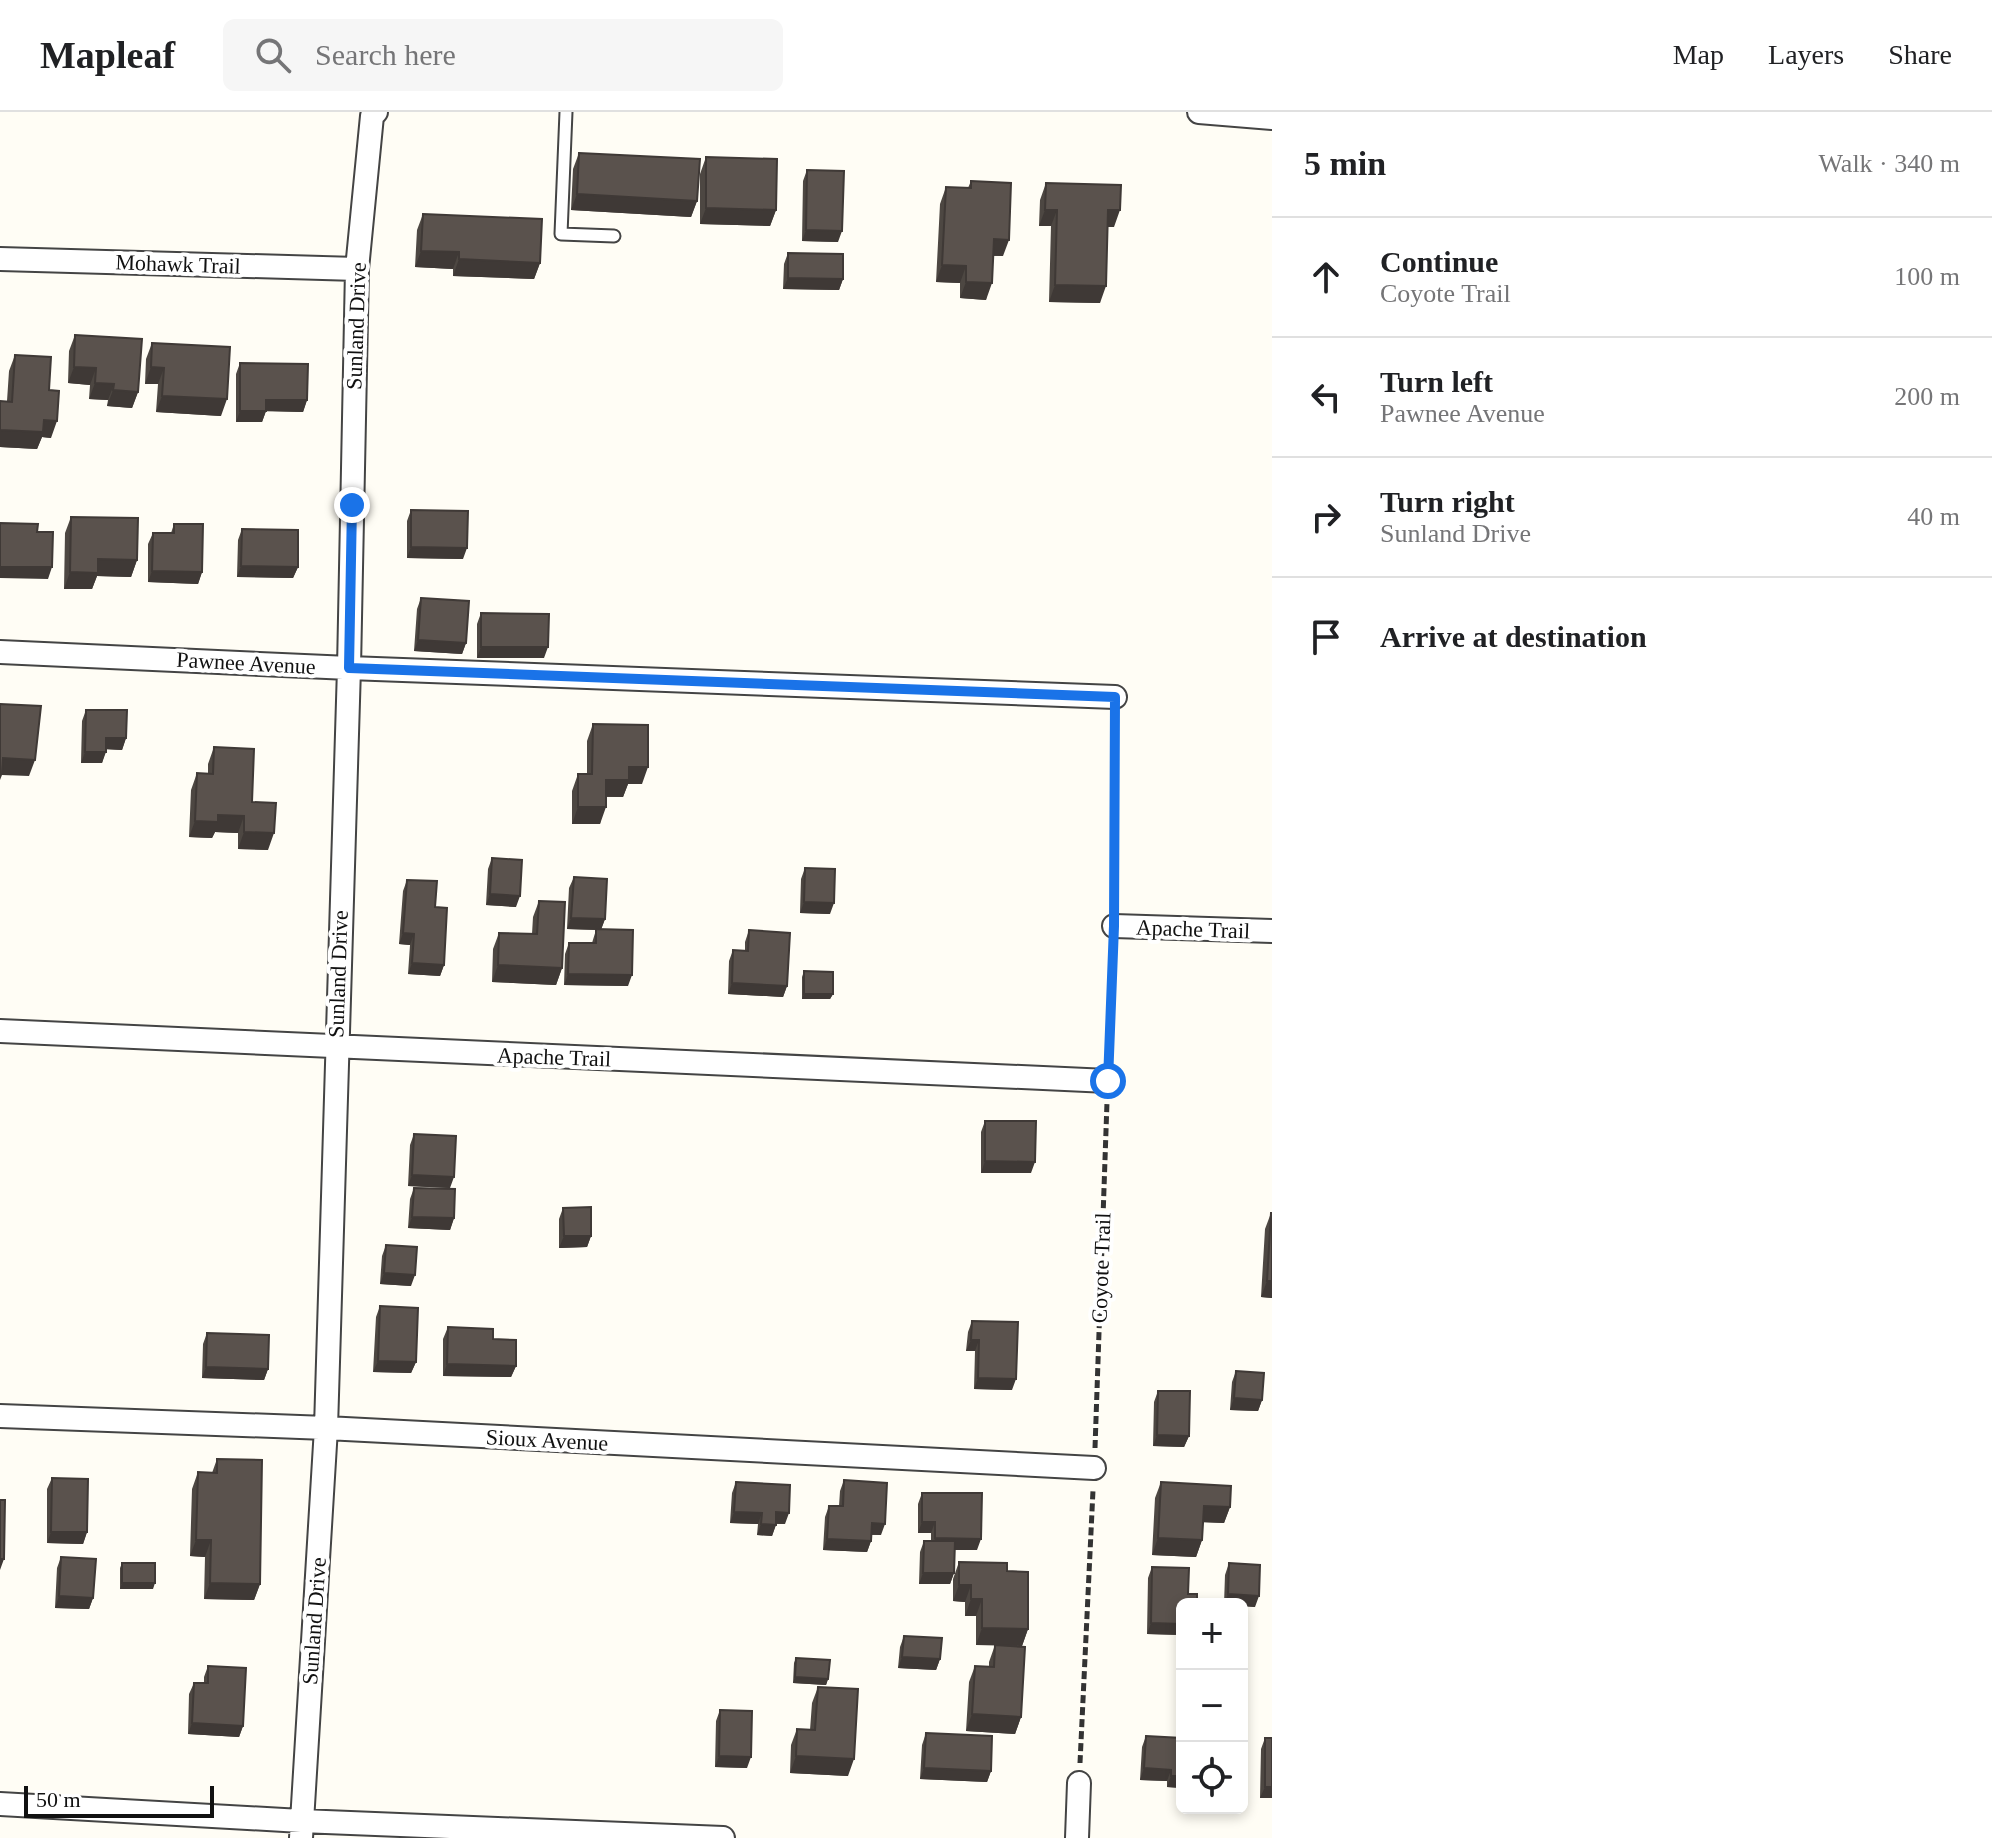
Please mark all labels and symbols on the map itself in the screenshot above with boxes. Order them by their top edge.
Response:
street label: Mohawk Trail [115,249,241,279]
street label: Sunland Drive [341,262,371,390]
route end [334,487,370,523]
street label: Pawnee Avenue [176,647,316,679]
street label: Sunland Drive [323,910,353,1038]
street label: Apache Trail [1135,915,1251,943]
street label: Apache Trail [496,1043,612,1071]
route start [1090,1063,1126,1099]
street label: Coyote Trail [1087,1212,1115,1324]
street label: Sioux Avenue [485,1424,609,1456]
street label: Sunland Drive [297,1556,331,1686]
scale bar [24,1782,214,1818]

